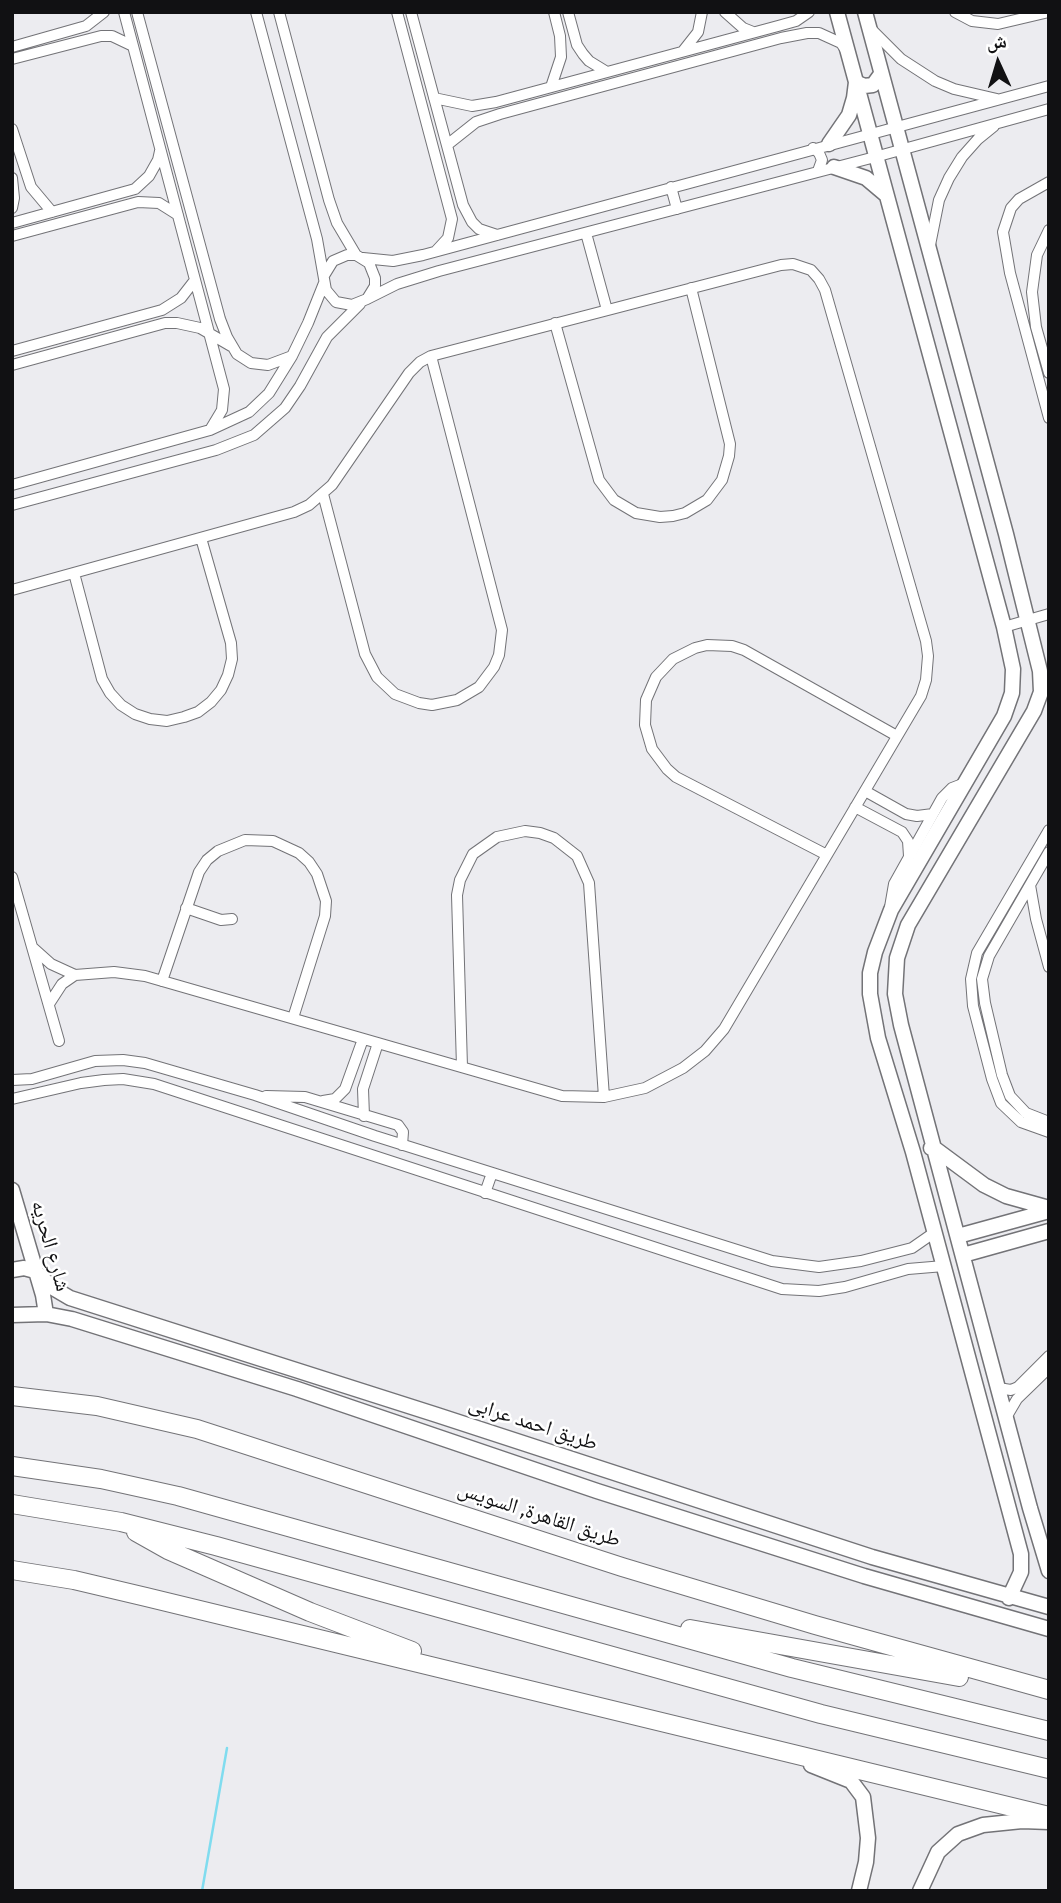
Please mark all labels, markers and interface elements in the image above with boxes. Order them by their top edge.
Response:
north arrow [963,28,1033,98]
text: ش [986,29,1007,54]
street label: شارع الحريه [25,1198,75,1294]
street label: طريق احمد عرابى [465,1391,601,1457]
street label: طريق القاهرة, السويس [454,1477,624,1553]

